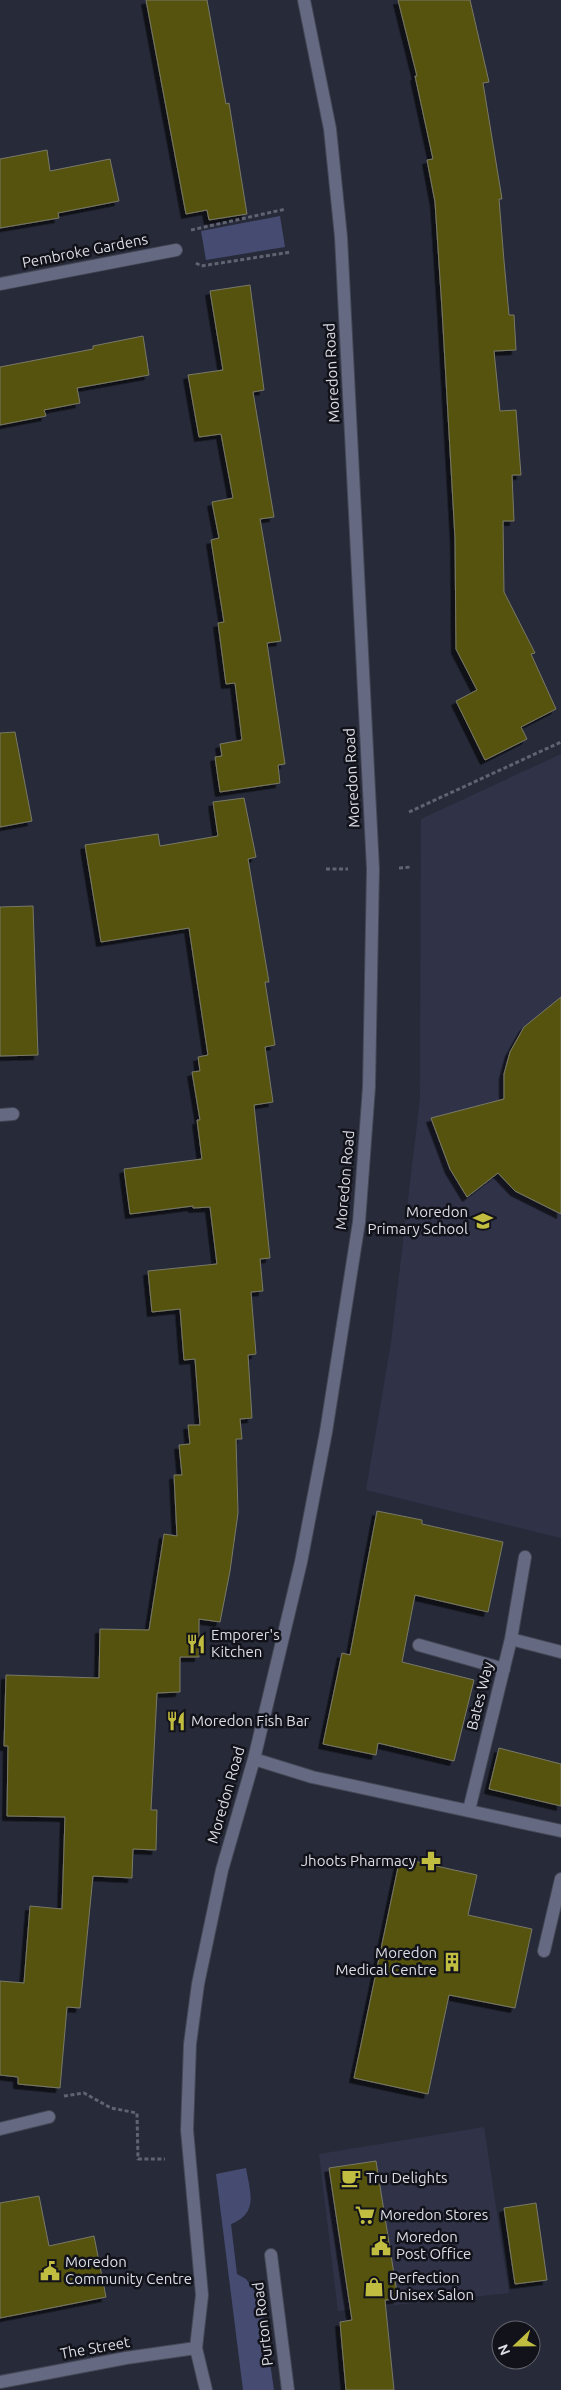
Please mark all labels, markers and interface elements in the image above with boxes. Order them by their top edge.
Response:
street label: Pembroke Gardens [21,230,149,271]
street label: Moredon Road [320,323,343,423]
street label: Moredon Road [340,728,363,828]
street label: Moredon Road [332,1129,357,1230]
place label: Moredon Primary School [367,1203,468,1237]
school or university icon: Moredon Primary School [472,1210,494,1232]
place label: Emporer's Kitchen [211,1626,280,1660]
restaurant icon: Emporer's Kitchen [185,1633,207,1655]
street label: Bates Way [463,1660,496,1732]
restaurant icon: Moredon Fish Bar [165,1710,187,1732]
place label: Moredon Fish Bar [191,1712,310,1729]
street label: Moredon Road [204,1745,247,1845]
pharmacy icon: Jhoots Pharmacy [420,1850,442,1872]
place label: Jhoots Pharmacy [301,1852,416,1869]
place label: Moredon Medical Centre [335,1944,437,1978]
building icon: Moredon Medical Centre [441,1951,463,1973]
cafe icon: Tru Delights [340,2167,362,2189]
place label: Tru Delights [366,2169,448,2186]
supermarket icon: Moredon Stores [354,2204,376,2226]
place label: Moredon Stores [380,2206,488,2223]
place label: Moredon Post Office [396,2228,471,2262]
public building icon: Moredon Post Office [370,2235,392,2257]
place label: Moredon Community Centre [65,2253,192,2287]
public building icon: Moredon Community Centre [39,2260,61,2282]
place label: Perfection Unisex Salon [389,2269,474,2303]
shop icon: Perfection Unisex Salon [363,2276,385,2298]
street label: Purton Road [249,2281,276,2367]
north arrow [491,2320,541,2370]
street label: The Street [59,2333,131,2362]
text: N [495,2342,513,2358]

